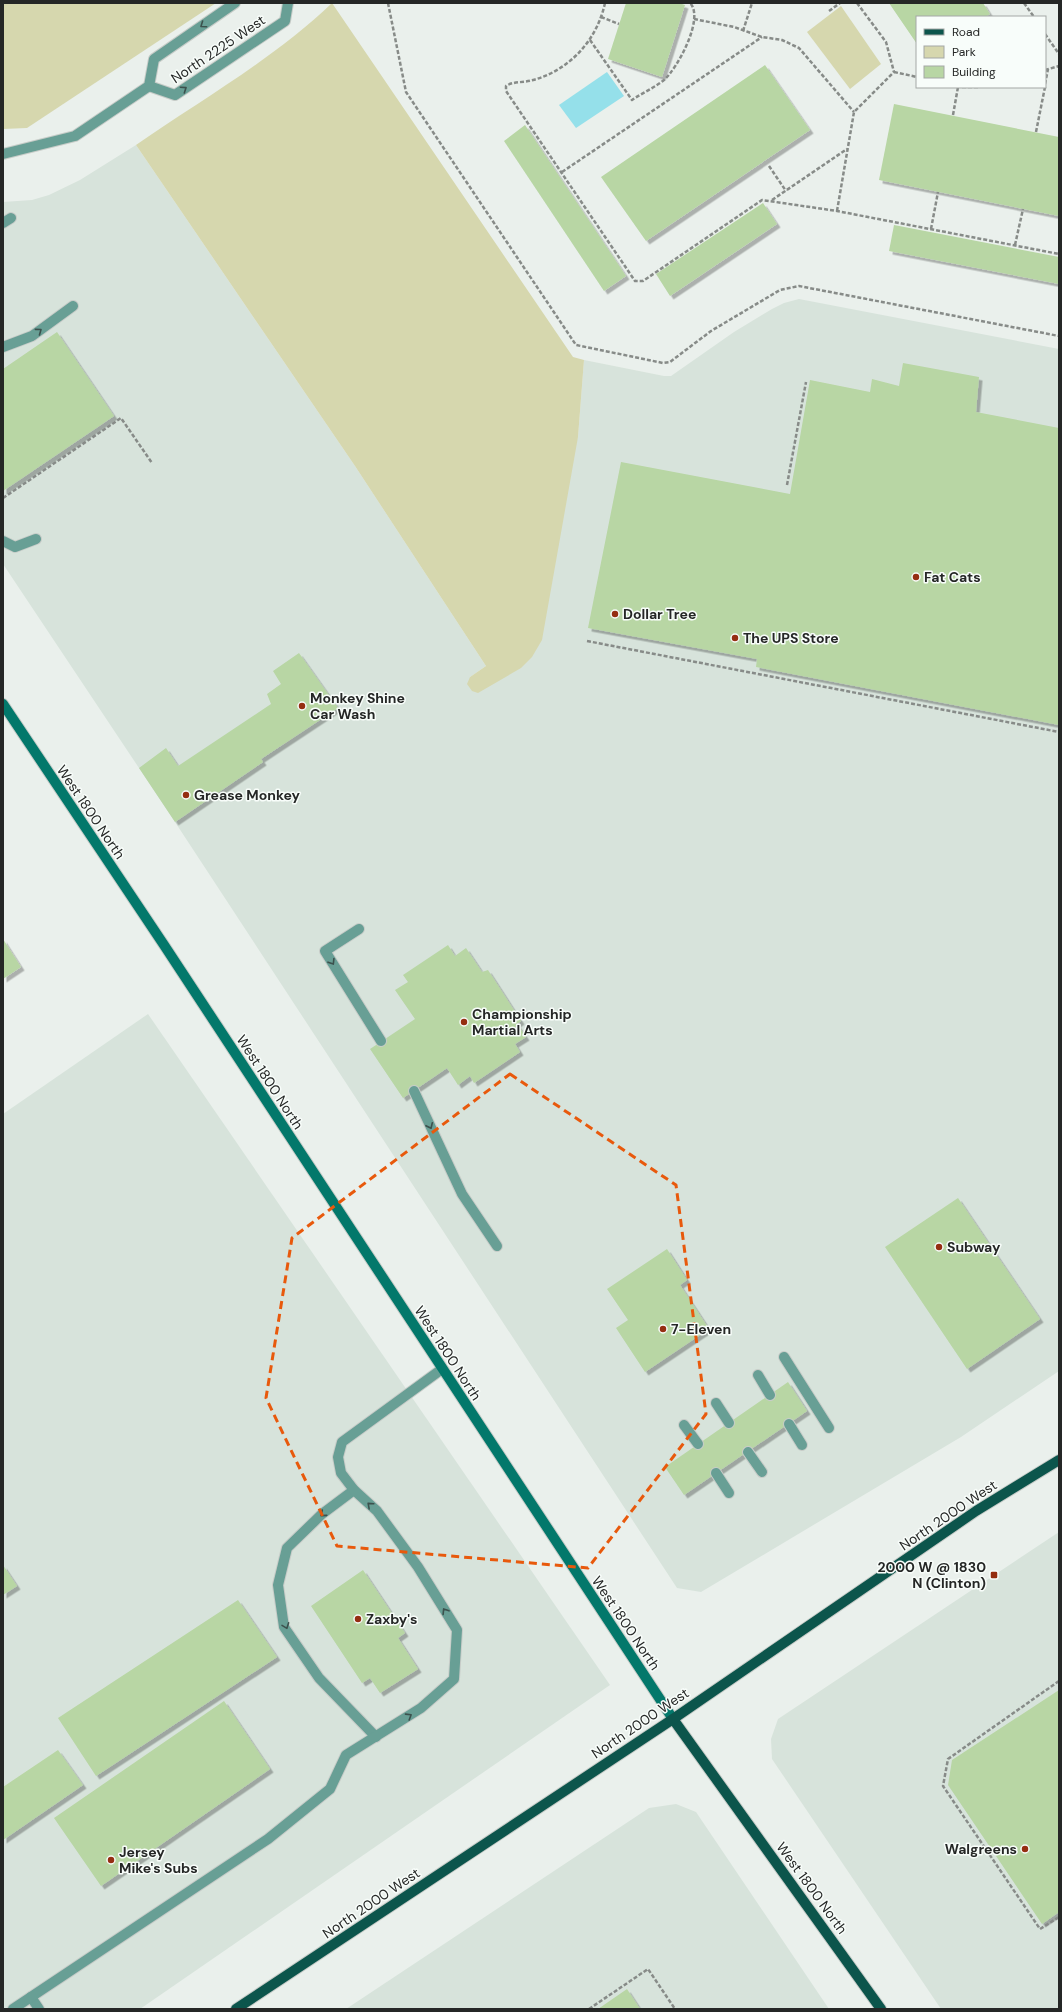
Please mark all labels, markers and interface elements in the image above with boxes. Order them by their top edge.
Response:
street label: North 2225 West [167,11,269,87]
legend [916,16,1046,88]
one-way arrow [200,20,207,28]
text: Road [952,24,980,40]
text: Park [952,44,976,60]
text: Building [952,64,996,80]
one-way arrow [180,87,187,94]
one-way arrow [34,329,41,336]
place label: Fat Cats [924,568,981,586]
marker: Fat Cats [911,572,921,582]
place label: Dollar Tree [623,605,696,623]
marker: Dollar Tree [610,609,620,619]
place label: The UPS Store [743,629,839,647]
marker: The UPS Store [730,633,740,643]
place label: Monkey Shine Car Wash [310,689,405,723]
marker: Monkey Shine Car Wash [297,701,307,711]
street label: West 1800 North [53,762,129,862]
place label: Grease Monkey [194,786,300,804]
marker: Grease Monkey [181,790,191,800]
one-way arrow [327,958,334,965]
place label: Championship Martial Arts [472,1005,572,1039]
marker: Championship Martial Arts [459,1017,469,1027]
street label: West 1800 North [233,1031,307,1133]
one-way arrow [425,1122,433,1129]
place label: Subway [947,1238,1001,1256]
marker: Subway [934,1242,944,1252]
street label: West 1800 North [411,1302,485,1404]
place label: 7-Eleven [671,1320,731,1338]
marker: 7-Eleven [658,1324,668,1334]
street label: North 2000 West [896,1476,1000,1554]
one-way arrow [367,1502,375,1509]
one-way arrow [320,1509,328,1516]
place label: 2000 W @ 1830 N (Clinton) [877,1558,986,1592]
marker: 2000 W @ 1830 N (Clinton) [989,1570,999,1580]
street label: West 1800 North [588,1573,664,1673]
one-way arrow [443,1608,450,1615]
place label: Zaxby's [366,1610,417,1628]
marker: Zaxby's [353,1614,363,1624]
one-way arrow [281,1623,289,1630]
street label: North 2000 West [588,1684,692,1762]
one-way arrow [405,1713,412,1720]
street label: West 1800 North [773,1839,851,1937]
place label: Walgreens [945,1840,1017,1858]
place label: Jersey Mike's Subs [119,1843,198,1877]
marker: Walgreens [1020,1844,1030,1854]
marker: Jersey Mike's Subs [106,1855,116,1865]
street label: North 2000 West [319,1864,423,1942]

